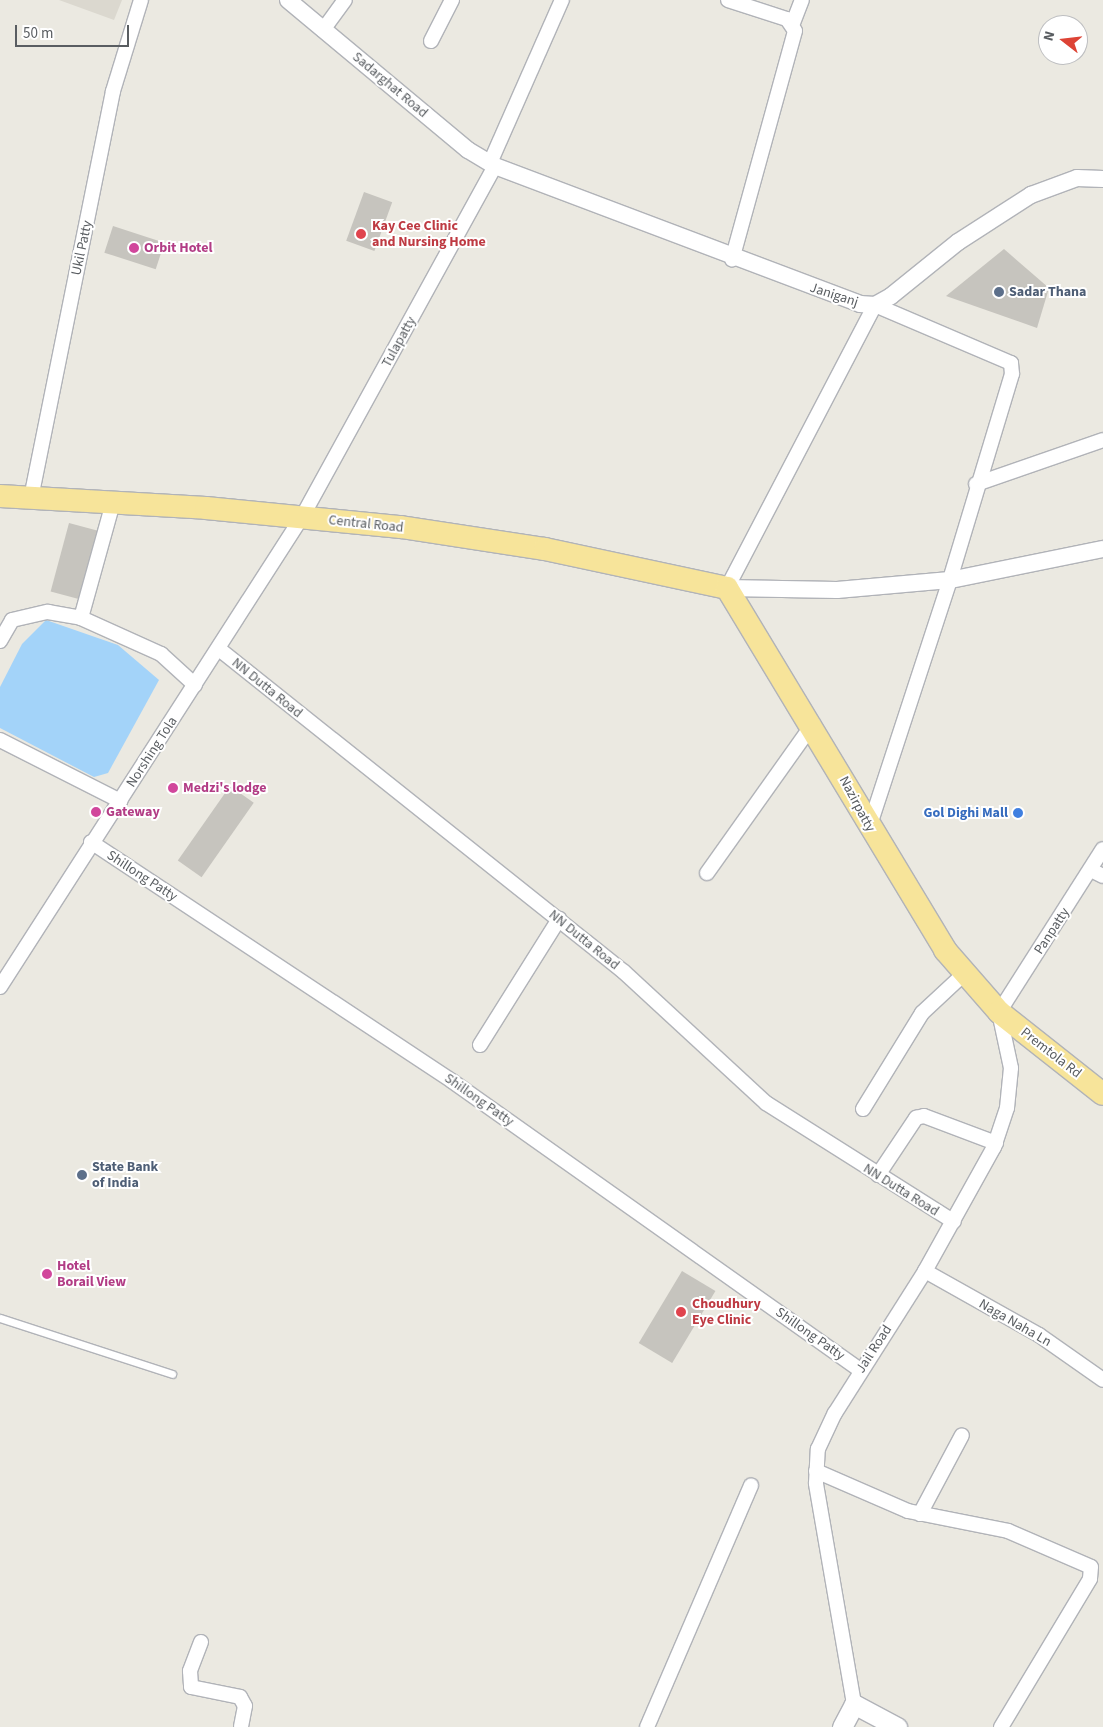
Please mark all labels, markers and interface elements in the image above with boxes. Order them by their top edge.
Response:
scale bar [18,15,131,47]
north arrow [1038,15,1088,65]
text: 50 m [23,23,53,44]
text: N [1039,29,1060,43]
street label: Sadarghat Road [349,49,431,121]
place label: Kay Cee Clinic and Nursing Home [372,218,486,250]
street label: Ukil Patty [68,219,96,277]
marker: Kay Cee Clinic and Nursing Home [354,227,368,241]
place label: Orbit Hotel [144,240,212,256]
marker: Orbit Hotel [128,242,140,254]
street label: Janiganj [808,279,860,311]
place label: Sadar Thana [1009,284,1086,300]
marker: Sadar Thana [993,286,1005,298]
street label: Tulapatty [378,314,420,370]
street label: Central Road [328,512,404,536]
street label: NN Dutta Road [228,654,306,722]
street label: Norshing Tola [123,714,181,790]
street label: Nazirpatty [835,773,879,835]
place label: Medzi's lodge [183,780,266,796]
marker: Medzi's lodge [167,782,179,794]
place label: Gateway [106,804,160,820]
place label: Gol Dighi Mall [924,805,1008,821]
marker: Gateway [90,806,102,818]
marker: Gol Dighi Mall [1012,807,1024,819]
street label: Shillong Patty [104,847,180,905]
street label: Panpatty [1031,905,1073,957]
street label: NN Dutta Road [545,906,623,974]
street label: Premtola Rd [1017,1024,1085,1082]
street label: Shillong Patty [441,1070,517,1130]
place label: State Bank of India [92,1159,158,1192]
street label: NN Dutta Road [860,1160,942,1220]
marker: State Bank of India [76,1169,88,1181]
place label: Hotel Borail View [57,1258,126,1290]
marker: Hotel Borail View [41,1268,53,1280]
place label: Choudhury Eye Clinic [692,1296,761,1328]
street label: Naga Naha Ln [976,1296,1054,1350]
street label: Shillong Patty [772,1304,848,1364]
marker: Choudhury Eye Clinic [674,1305,688,1319]
street label: Jail Road [852,1322,896,1376]

